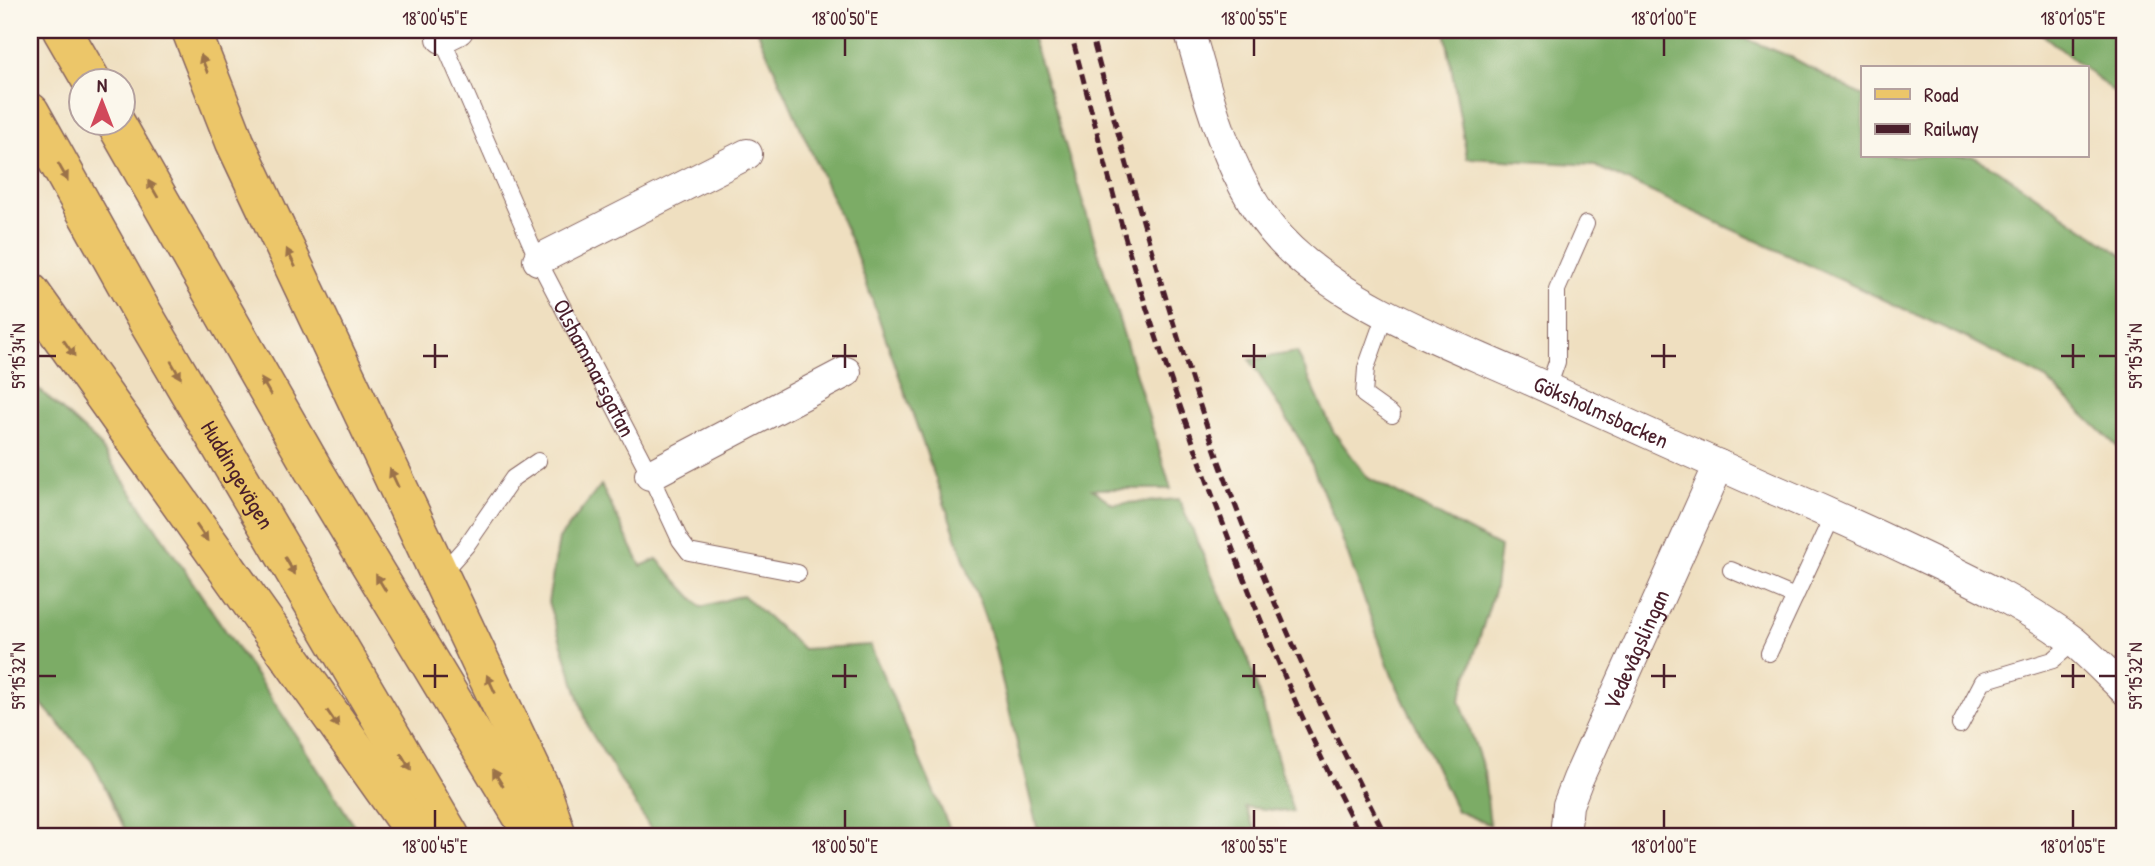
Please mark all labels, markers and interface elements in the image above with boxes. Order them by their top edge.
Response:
text: 18°00'45"E [402,6,468,31]
text: 18°00'50"E [812,6,878,31]
text: 18°00'55"E [1221,6,1287,31]
text: 18°01'00"E [1631,6,1697,31]
text: 18°01'05"E [2040,6,2106,31]
one-way arrow [199,53,210,74]
north arrow [66,66,136,136]
legend [1861,66,2088,158]
text: N [97,72,107,98]
text: Road [1924,80,1958,109]
text: Railway [1924,114,1979,143]
one-way arrow [57,162,69,182]
one-way arrow [147,180,159,199]
one-way arrow [286,248,297,269]
street label: Olshammarsgatan [546,293,643,442]
text: 59°15'34"N [6,323,31,389]
text: 59°15'34"N [2123,323,2148,389]
one-way arrow [62,339,76,357]
one-way arrow [169,360,182,379]
street label: Göksholmsbacken [1529,368,1674,456]
one-way arrow [260,377,272,396]
street label: Huddingevägen [194,414,282,534]
one-way arrow [388,468,400,488]
one-way arrow [194,524,208,542]
one-way arrow [284,557,296,576]
one-way arrow [376,573,388,593]
street label: Vedevågslingan [1595,584,1676,714]
text: 59°15'32"N [6,642,31,710]
text: 59°15'32"N [2123,642,2148,710]
one-way arrow [485,674,497,694]
one-way arrow [326,710,340,728]
one-way arrow [400,752,412,772]
one-way arrow [492,768,505,788]
text: 18°00'45"E [402,834,468,859]
text: 18°00'50"E [812,834,878,859]
text: 18°00'55"E [1221,834,1287,859]
text: 18°01'00"E [1631,834,1697,859]
text: 18°01'05"E [2040,834,2106,859]

